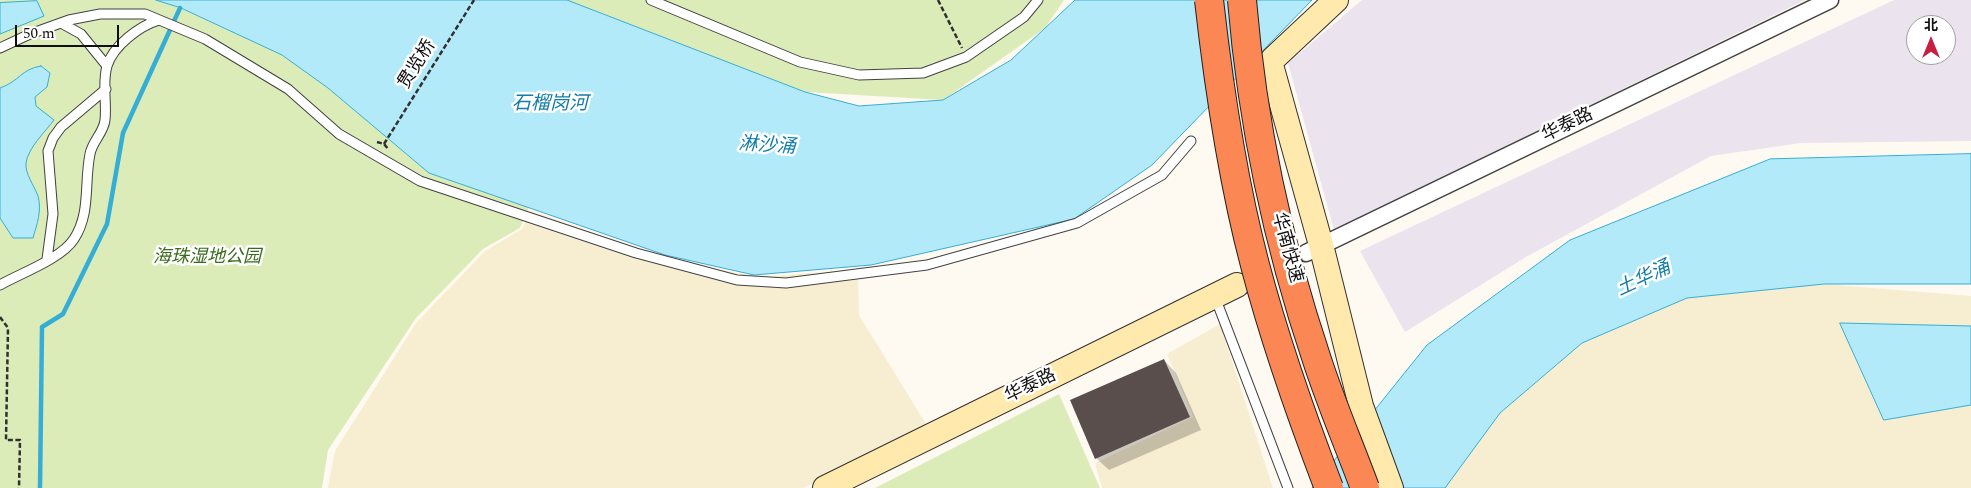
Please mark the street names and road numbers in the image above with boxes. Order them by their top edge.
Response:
street label: 贯览桥 [395,36,441,94]
street label: 华泰路 [1539,104,1597,148]
street label: 华南快速 [1266,210,1306,286]
street label: 华泰路 [1002,365,1060,409]

